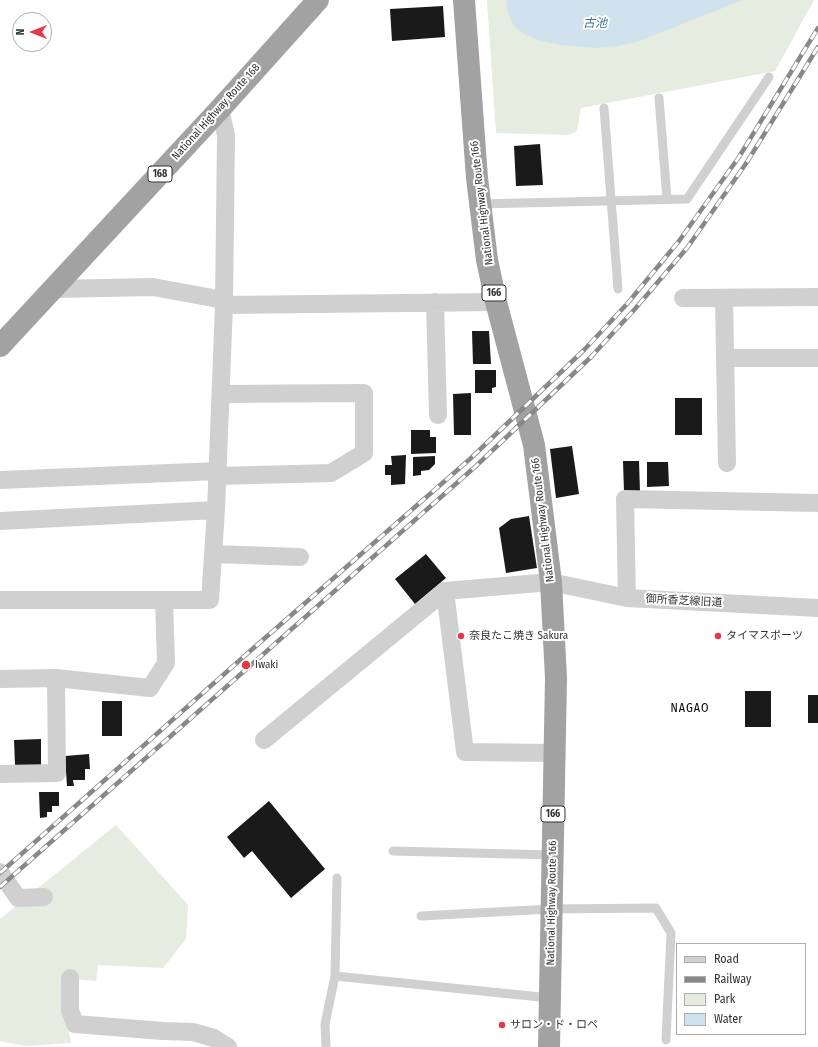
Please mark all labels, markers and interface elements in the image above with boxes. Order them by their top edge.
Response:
north arrow [12,12,52,52]
water label: 古池 [583,17,607,31]
text: N [14,29,27,35]
street label: National Highway Route 168 [169,61,263,163]
street label: National Highway Route 166 [468,140,496,266]
road number: 168 [148,166,172,182]
road number: 166 [482,285,506,301]
street label: National Highway Route 166 [529,457,557,583]
street label: 御所香芝線旧道 [645,592,723,610]
place label: 奈良たこ焼き Sakura [469,629,568,643]
place label: タイマスポーツ [726,629,803,643]
marker: 奈良たこ焼き Sakura [456,631,466,641]
marker: タイマスポーツ [713,631,723,641]
place label: Iwaki [255,658,278,672]
marker: Iwaki [240,659,252,671]
district label: NAGAO [670,702,710,716]
road number: 166 [541,806,565,822]
street label: National Highway Route 166 [544,840,560,966]
legend [676,943,806,1035]
text: Road [714,952,739,966]
text: Railway [714,972,751,986]
text: Park [714,992,735,1006]
text: Water [714,1012,742,1026]
place label: サロン・ド・ロペ [510,1018,598,1032]
marker: サロン・ド・ロペ [497,1020,507,1030]

